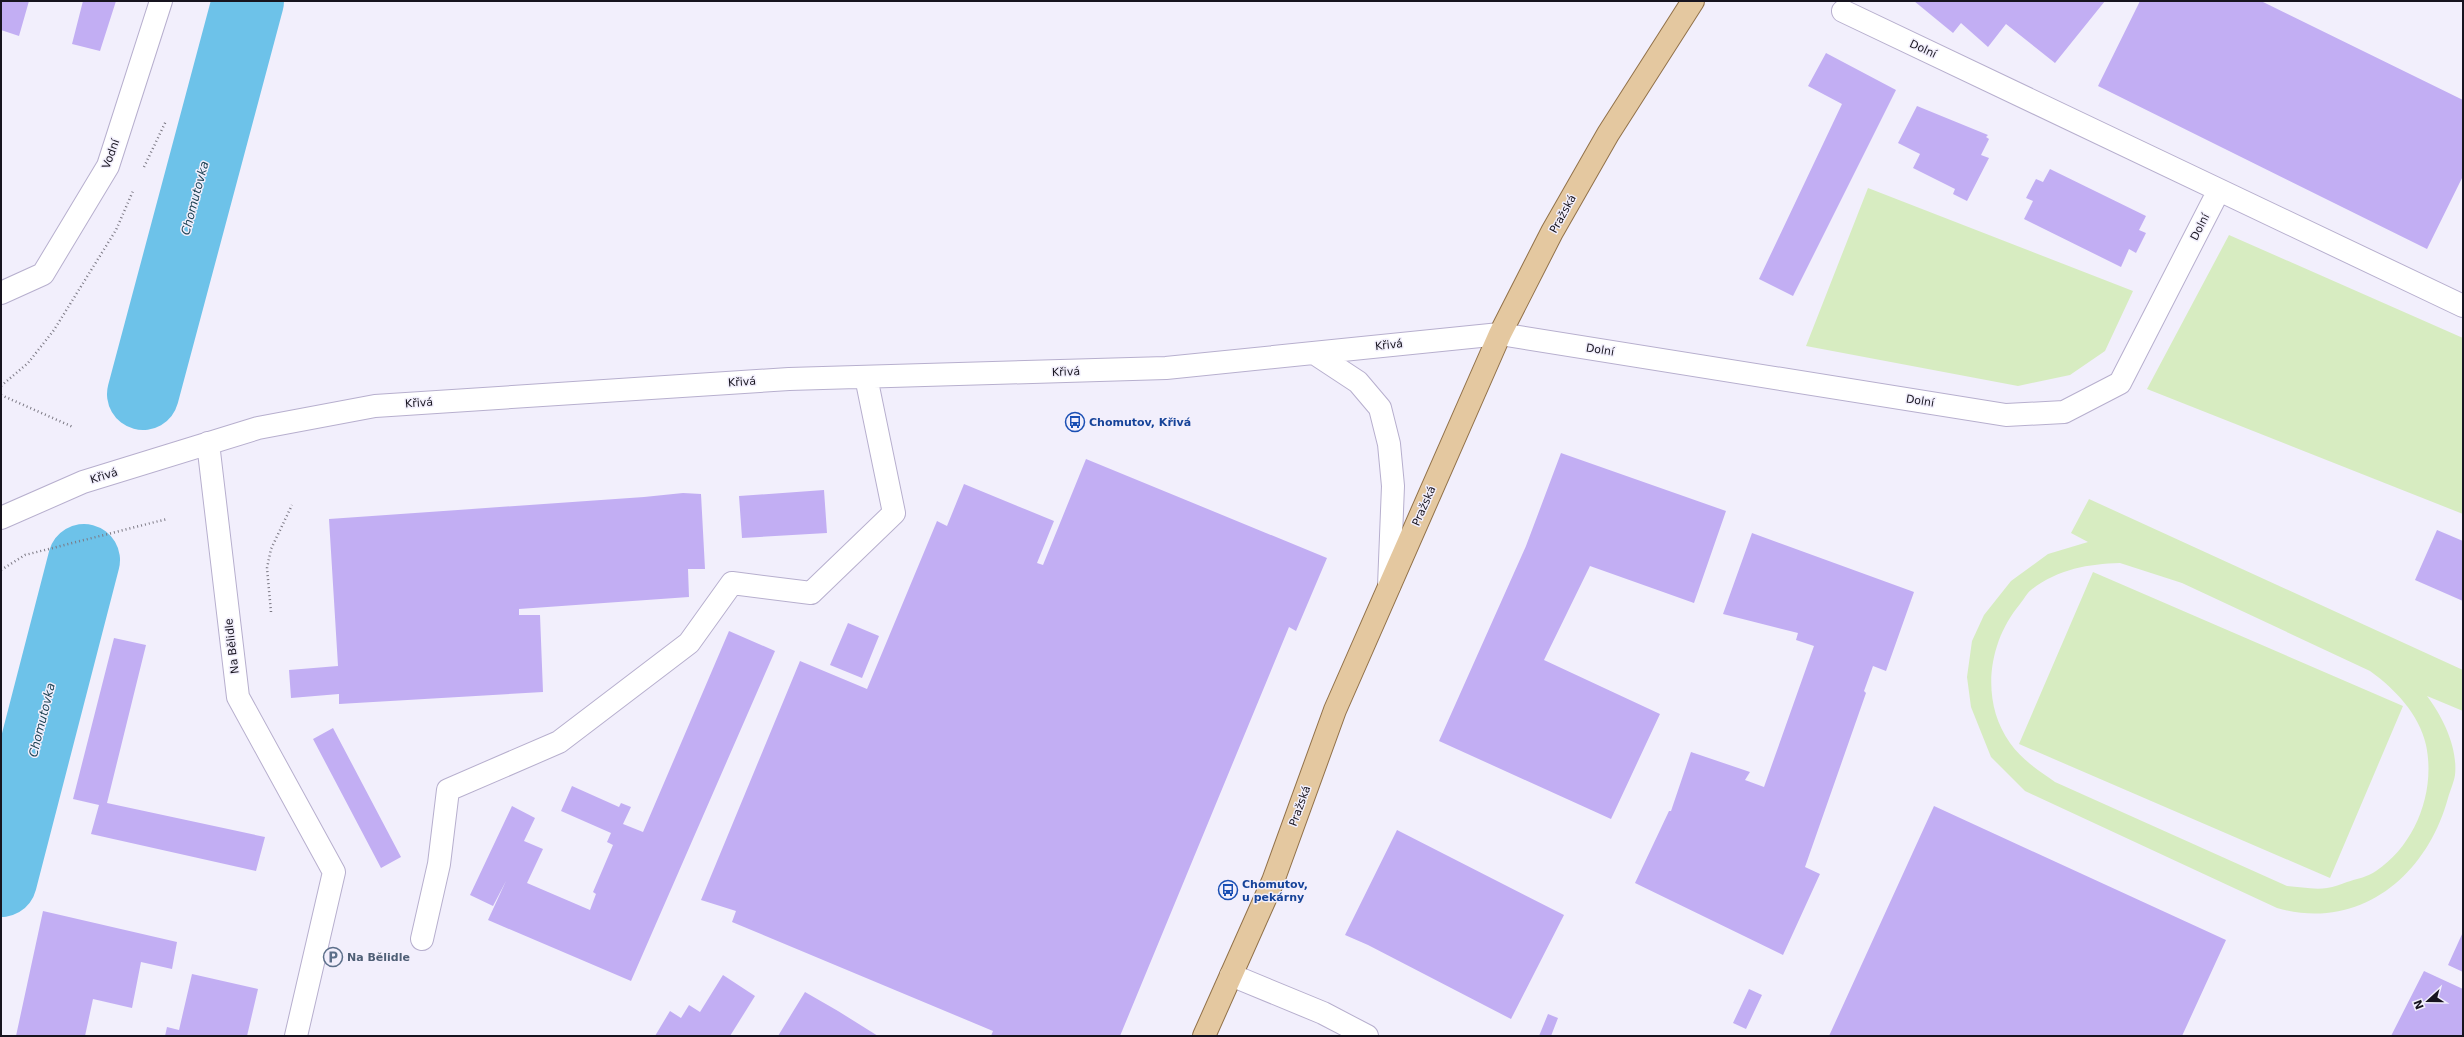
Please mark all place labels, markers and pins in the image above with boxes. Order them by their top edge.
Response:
bus stop icon: Chomutov, Křivá [1064,411,1086,433]
place label: Chomutov, Křivá [1089,416,1191,429]
place label: Chomutov, u pekárny [1242,878,1308,904]
bus stop icon: Chomutov, u pekárny [1217,879,1239,901]
parking icon: Na Bělidle [322,946,344,968]
place label: Na Bělidle [347,951,410,964]

